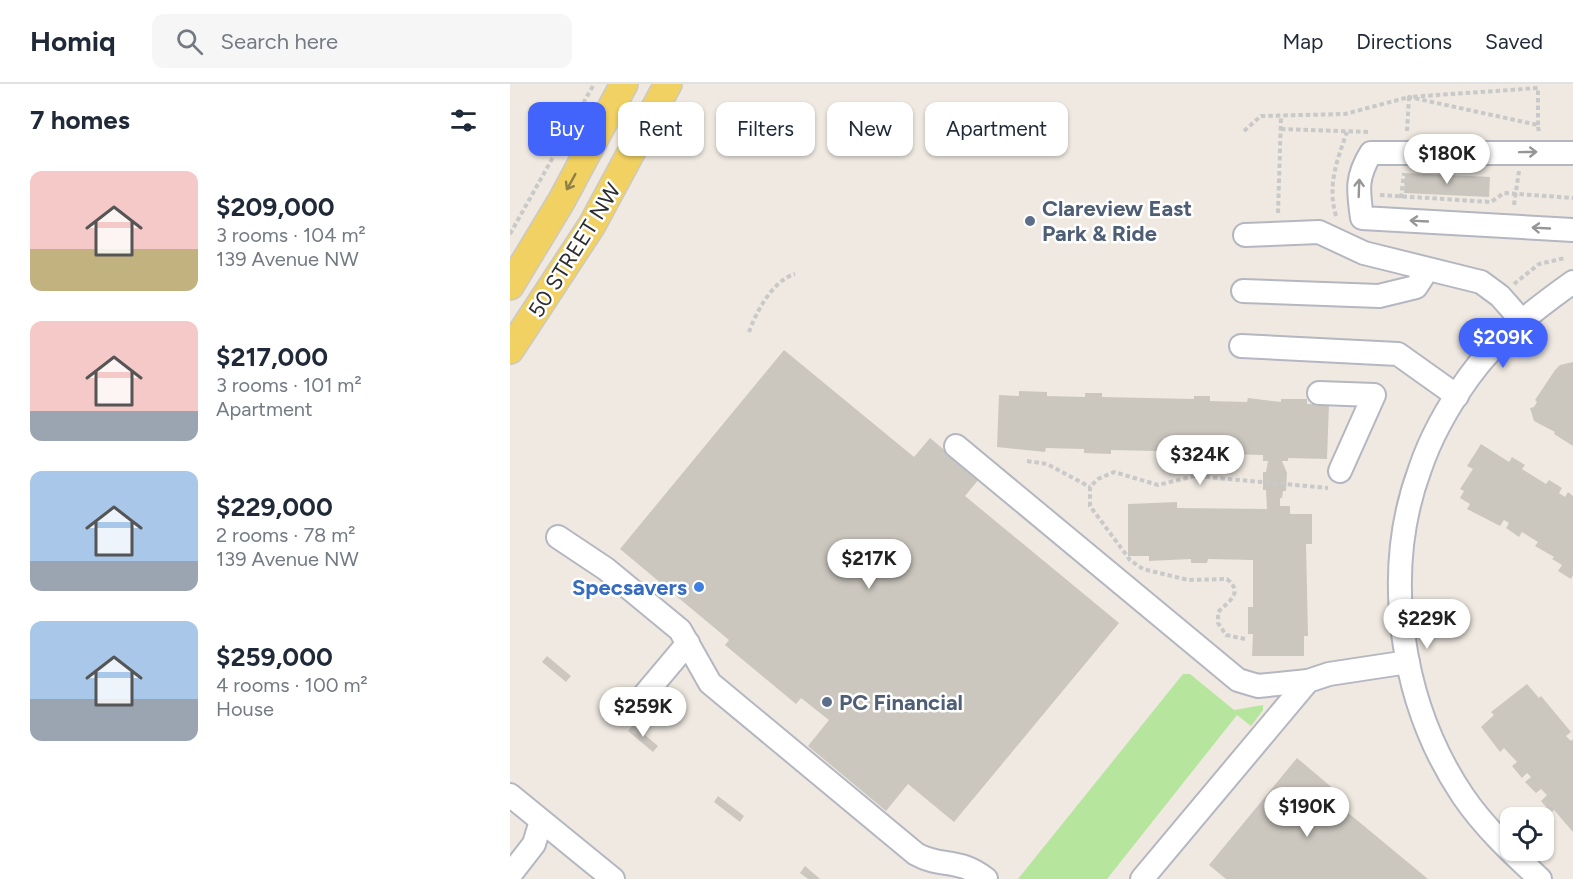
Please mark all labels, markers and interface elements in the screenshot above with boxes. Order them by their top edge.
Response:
search box [152,14,572,68]
text: Homiq [30,24,116,58]
icon: search [173,25,206,58]
text: Search here [221,28,338,55]
text: Map [1282,29,1323,54]
text: Directions [1356,29,1452,54]
text: Saved [1485,29,1543,54]
chip: Buy [528,102,606,156]
chip: Rent [618,102,704,156]
chip: Filters [716,102,815,156]
chip: New [827,102,913,156]
chip: Apartment [925,102,1068,156]
text: 7 homes [30,104,130,136]
icon: filters [447,104,480,137]
pin: $180K [1405,134,1489,185]
text: $180K [1418,141,1476,165]
one-way arrow [1517,146,1537,158]
one-way arrow [565,173,577,190]
street label: 50 STREET NW [522,178,627,322]
one-way arrow [1354,179,1365,199]
text: $209,000 [216,191,335,223]
icon: home [78,195,150,267]
place label: Clareview East Park & Ride [1042,195,1192,247]
marker: Clareview East Park & Ride [1023,214,1037,228]
one-way arrow [1409,216,1429,227]
text: 3 rooms · 104 m² [216,223,366,247]
one-way arrow [1531,223,1551,234]
text: 139 Avenue NW [216,247,359,271]
pin: $209K [1461,318,1545,369]
text: $209K [1473,325,1533,349]
text: $217,000 [216,341,328,373]
icon: home [78,345,150,417]
text: 3 rooms · 101 m² [216,373,362,397]
text: Apartment [216,397,313,421]
pin: $324K [1158,435,1242,486]
text: $324K [1170,442,1230,466]
text: $229,000 [216,491,333,523]
icon: home [78,495,150,567]
text: 2 rooms · 78 m² [216,523,356,547]
pin: $217K [827,539,911,590]
text: $217K [841,546,897,570]
text: 139 Avenue NW [216,547,359,571]
place label: Specsavers [572,574,687,601]
marker: Specsavers [692,580,706,594]
pin: $229K [1385,599,1469,650]
text: $229K [1397,606,1457,630]
text: $259,000 [216,641,333,673]
icon: home [78,645,150,717]
text: 4 rooms · 100 m² [216,673,368,697]
pin: $259K [601,687,685,738]
place label: PC Financial [839,689,963,716]
text: $259K [613,694,673,718]
marker: PC Financial [820,695,834,709]
text: House [216,697,274,721]
pin: $190K [1265,787,1349,838]
text: $190K [1278,794,1336,818]
map controls [1500,807,1554,861]
button: locate [1500,807,1554,861]

